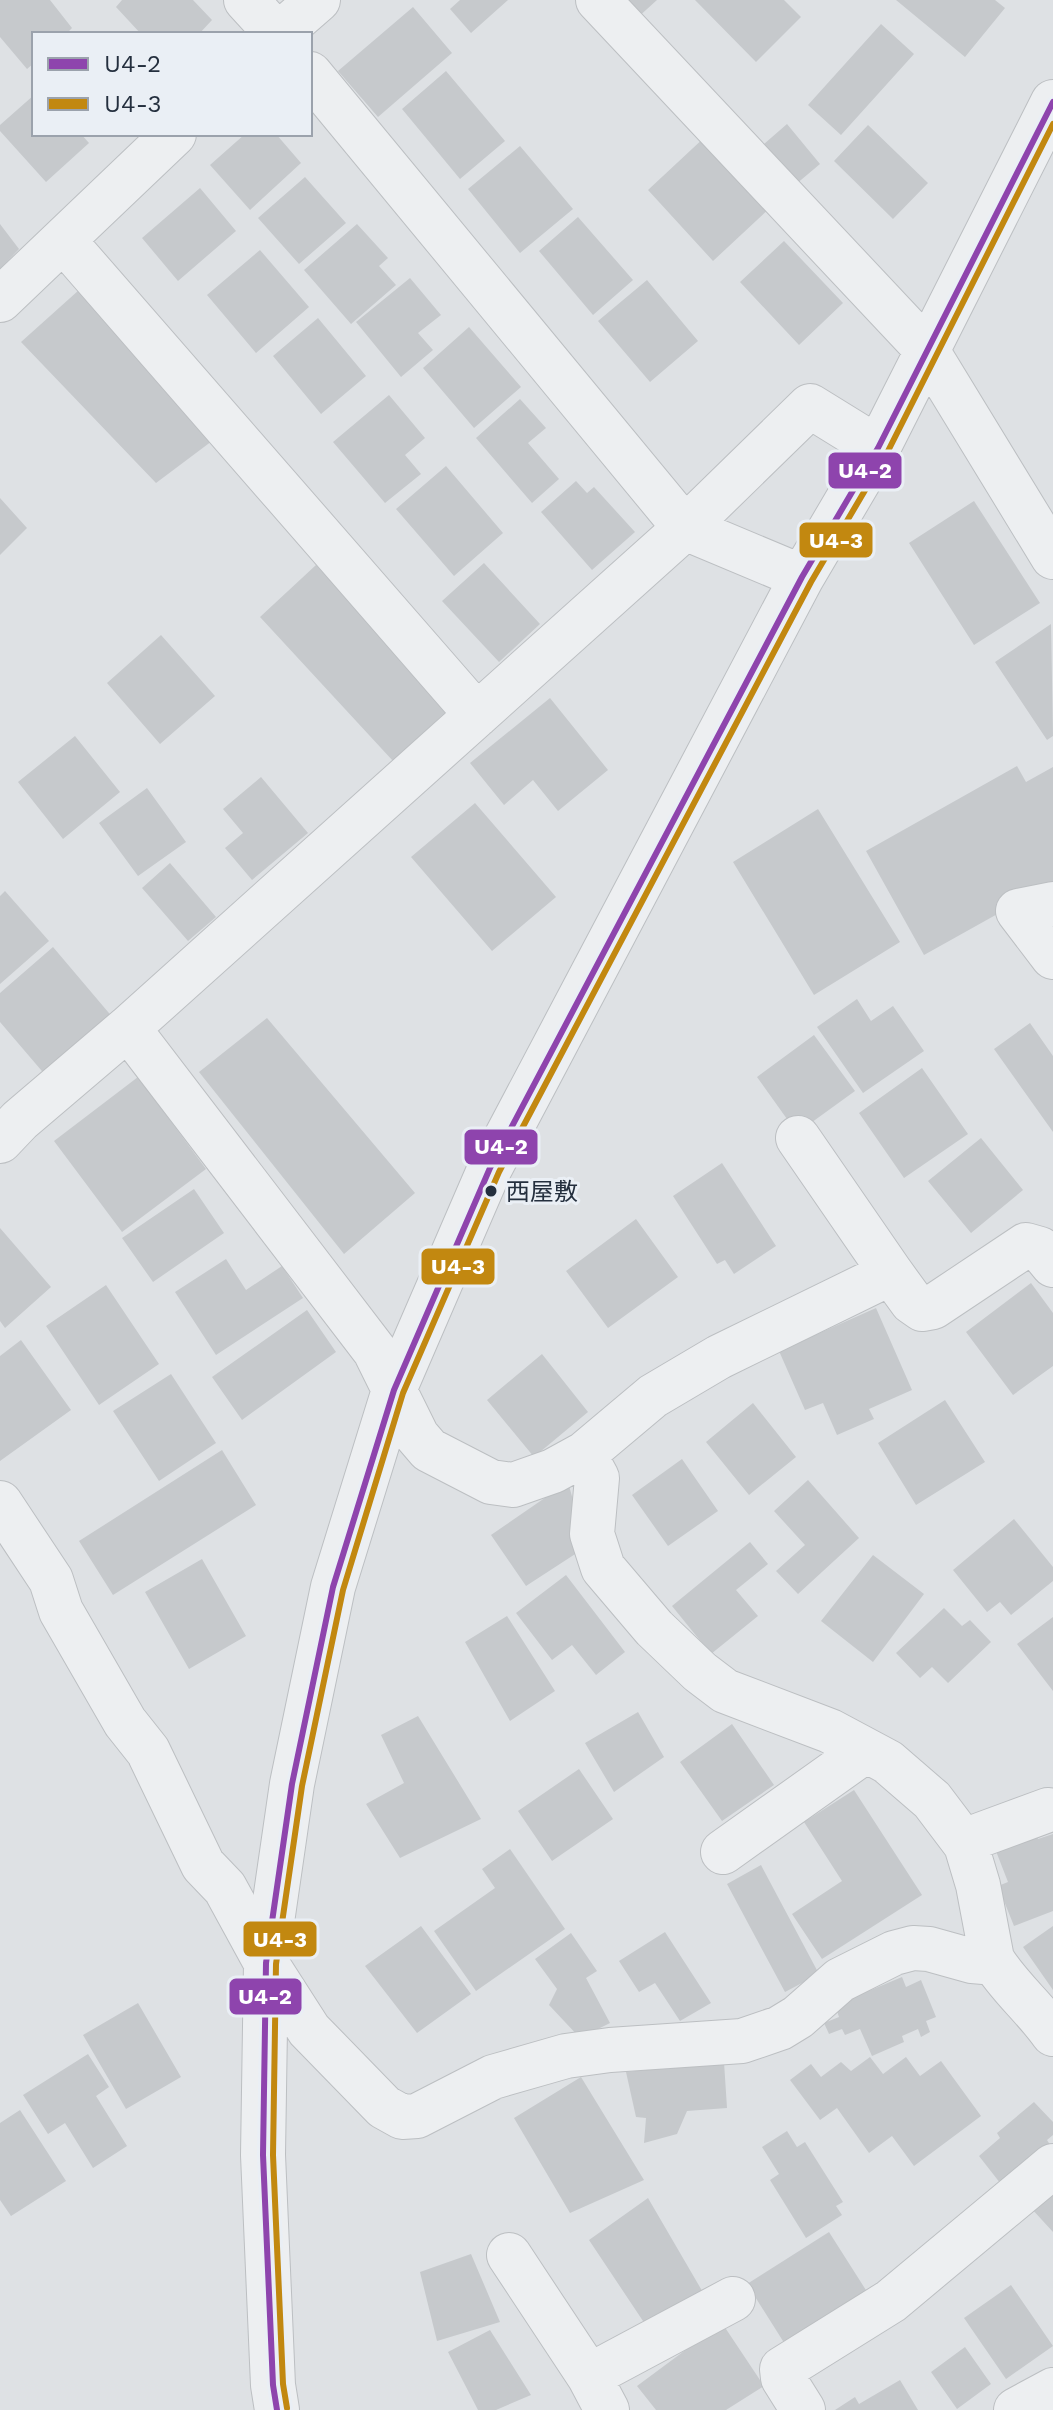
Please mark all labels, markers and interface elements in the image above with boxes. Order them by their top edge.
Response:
legend [32,32,312,136]
text: U4-2 [104,50,161,78]
text: U4-3 [104,90,162,118]
line badge: U4-2 [827,451,903,490]
text: U4-2 [838,458,892,483]
line badge: U4-3 [798,521,874,559]
text: U4-3 [809,528,863,553]
line badge: U4-2 [463,1128,539,1166]
text: U4-2 [474,1134,528,1159]
place label: 西屋敷 [506,1178,578,1206]
marker: 西屋敷 [483,1183,499,1199]
line badge: U4-3 [420,1247,496,1286]
text: U4-3 [431,1254,485,1279]
line badge: U4-3 [242,1920,318,1958]
text: U4-3 [253,1927,307,1952]
line badge: U4-2 [228,1977,303,2016]
text: U4-2 [238,1984,292,2009]

